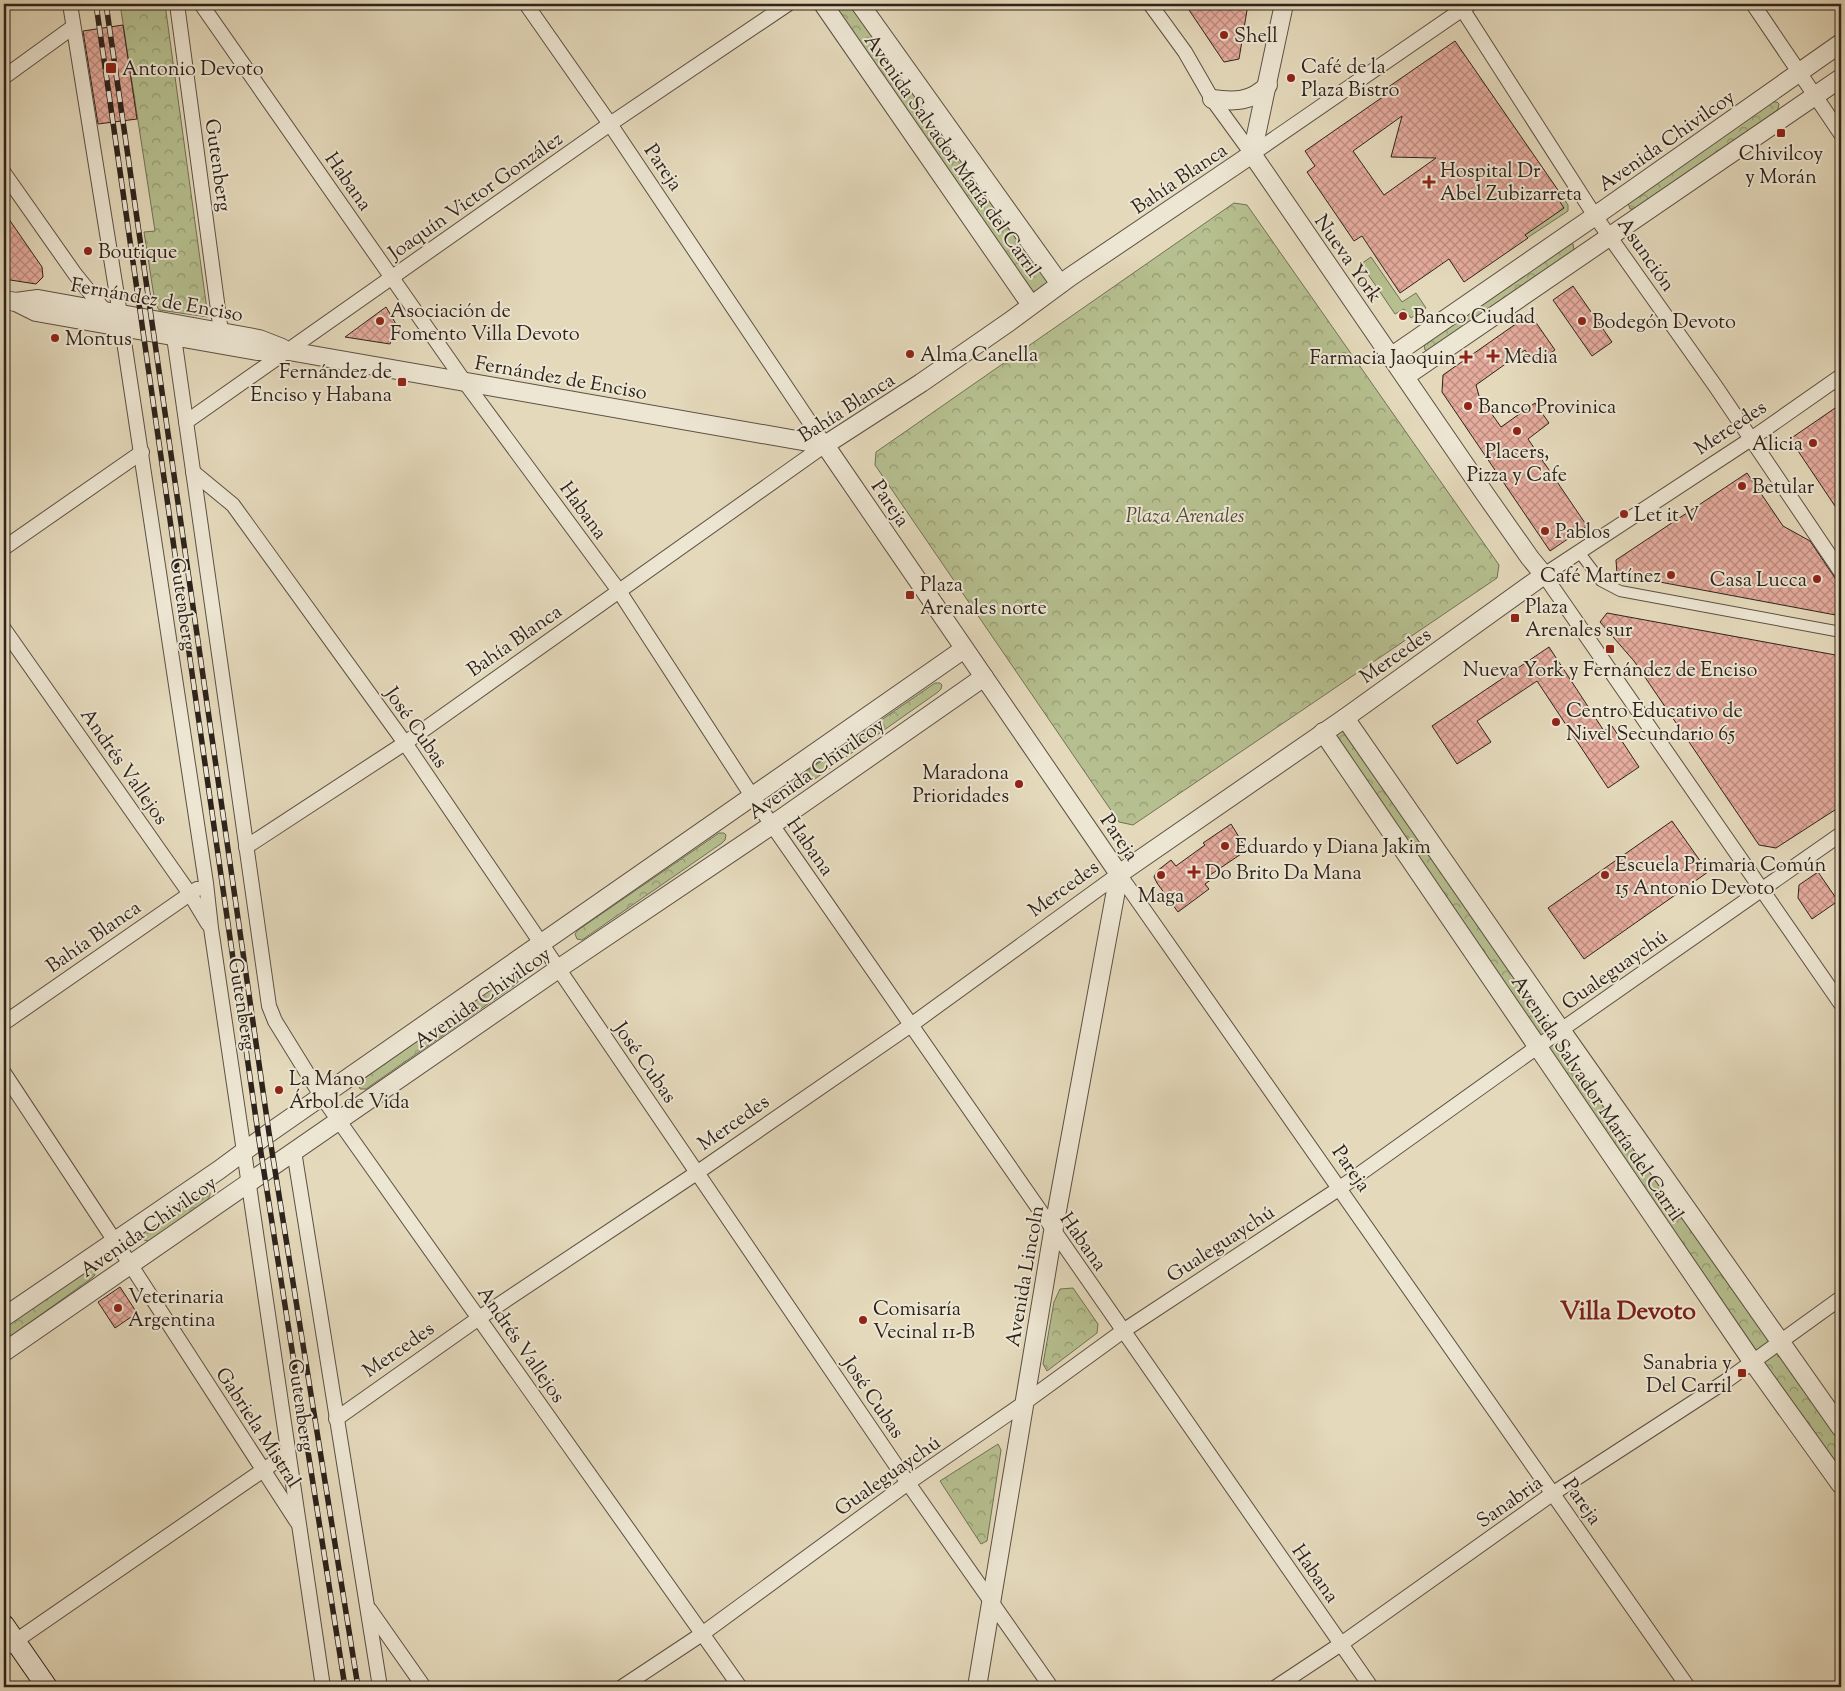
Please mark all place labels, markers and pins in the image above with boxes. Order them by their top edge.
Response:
place label: Shell [1234,23,1278,52]
marker: Shell [1218,29,1230,41]
place label: Café de la Plaza Bistro [1301,54,1400,106]
place label: Antonio Devoto [122,56,264,85]
marker: Antonio Devoto [104,61,118,75]
marker: Café de la Plaza Bistro [1285,72,1297,84]
marker: Chivilcoy y Morán [1775,127,1787,139]
place label: Chivilcoy y Morán [1739,141,1823,193]
place label: Hospital Dr Abel Zubizarreta [1440,158,1582,210]
marker: Hospital Dr Abel Zubizarreta [1422,175,1436,189]
place label: Boutique [98,239,177,268]
marker: Boutique [82,245,94,257]
place label: Asociación de Fomento Villa Devoto [390,298,580,350]
place label: Banco Ciudad [1413,304,1535,333]
place label: Bodegón Devoto [1592,309,1736,338]
marker: Banco Ciudad [1397,310,1409,322]
marker: Asociación de Fomento Villa Devoto [374,315,386,327]
marker: Bodegón Devoto [1576,315,1588,327]
place label: Montus [65,326,132,355]
marker: Montus [49,332,61,344]
place label: Alma Canella [920,342,1038,371]
place label: Media [1504,344,1558,373]
place label: Farmacia Jaoquin [1309,345,1456,374]
marker: Alma Canella [904,348,916,360]
marker: Media [1486,349,1500,363]
marker: Farmacia Jaoquin [1460,351,1472,363]
place label: Fernández de Enciso y Habana [250,359,392,411]
marker: Fernández de Enciso y Habana [396,376,408,388]
place label: Banco Provinica [1478,394,1616,423]
marker: Banco Provinica [1462,400,1474,412]
marker: Placers, Pizza y Cafe [1511,425,1523,437]
place label: Alicia [1752,431,1803,460]
marker: Alicia [1807,437,1819,449]
place label: Placers, Pizza y Cafe [1467,439,1567,491]
place label: Betular [1752,474,1815,503]
marker: Betular [1736,480,1748,492]
place label: Let it V [1634,502,1699,531]
marker: Let it V [1618,508,1630,520]
place label: Pablos [1555,519,1610,548]
marker: Pablos [1539,525,1551,537]
place label: Café Martínez [1540,563,1661,592]
place label: Casa Lucca [1710,567,1807,596]
marker: Café Martínez [1665,569,1677,581]
place label: Plaza Arenales norte [920,572,1047,624]
marker: Casa Lucca [1811,573,1823,585]
marker: Plaza Arenales norte [904,589,916,601]
place label: Plaza Arenales sur [1525,594,1633,646]
marker: Plaza Arenales sur [1509,612,1521,624]
marker: Nueva York y Fernández de Enciso [1604,643,1616,655]
place label: Nueva York y Fernández de Enciso [1463,657,1757,686]
place label: Centro Educativo de Nivel Secundario 65 [1566,698,1743,750]
marker: Centro Educativo de Nivel Secundario 65 [1550,716,1562,728]
place label: Maradona Prioridades [912,760,1009,812]
marker: Maradona Prioridades [1013,778,1025,790]
place label: Eduardo y Diana Jakim [1235,834,1431,863]
marker: Eduardo y Diana Jakim [1219,840,1231,852]
place label: Escuela Primaria Común 15 Antonio Devoto [1615,852,1826,904]
place label: Do Brito Da Mana [1205,860,1362,889]
marker: Do Brito Da Mana [1187,865,1201,879]
marker: Maga [1155,869,1167,881]
marker: Escuela Primaria Común 15 Antonio Devoto [1599,869,1611,881]
place label: Maga [1138,883,1184,912]
place label: La Mano Árbol de Vida [289,1066,410,1118]
marker: La Mano Árbol de Vida [273,1084,285,1096]
place label: Veterinaria Argentina [128,1284,224,1336]
place label: Comisaría Vecinal 11-B [873,1296,975,1348]
marker: Veterinaria Argentina [112,1302,124,1314]
marker: Comisaría Vecinal 11-B [857,1314,869,1326]
place label: Sanabria y Del Carril [1642,1350,1732,1402]
marker: Sanabria y Del Carril [1736,1367,1748,1379]

